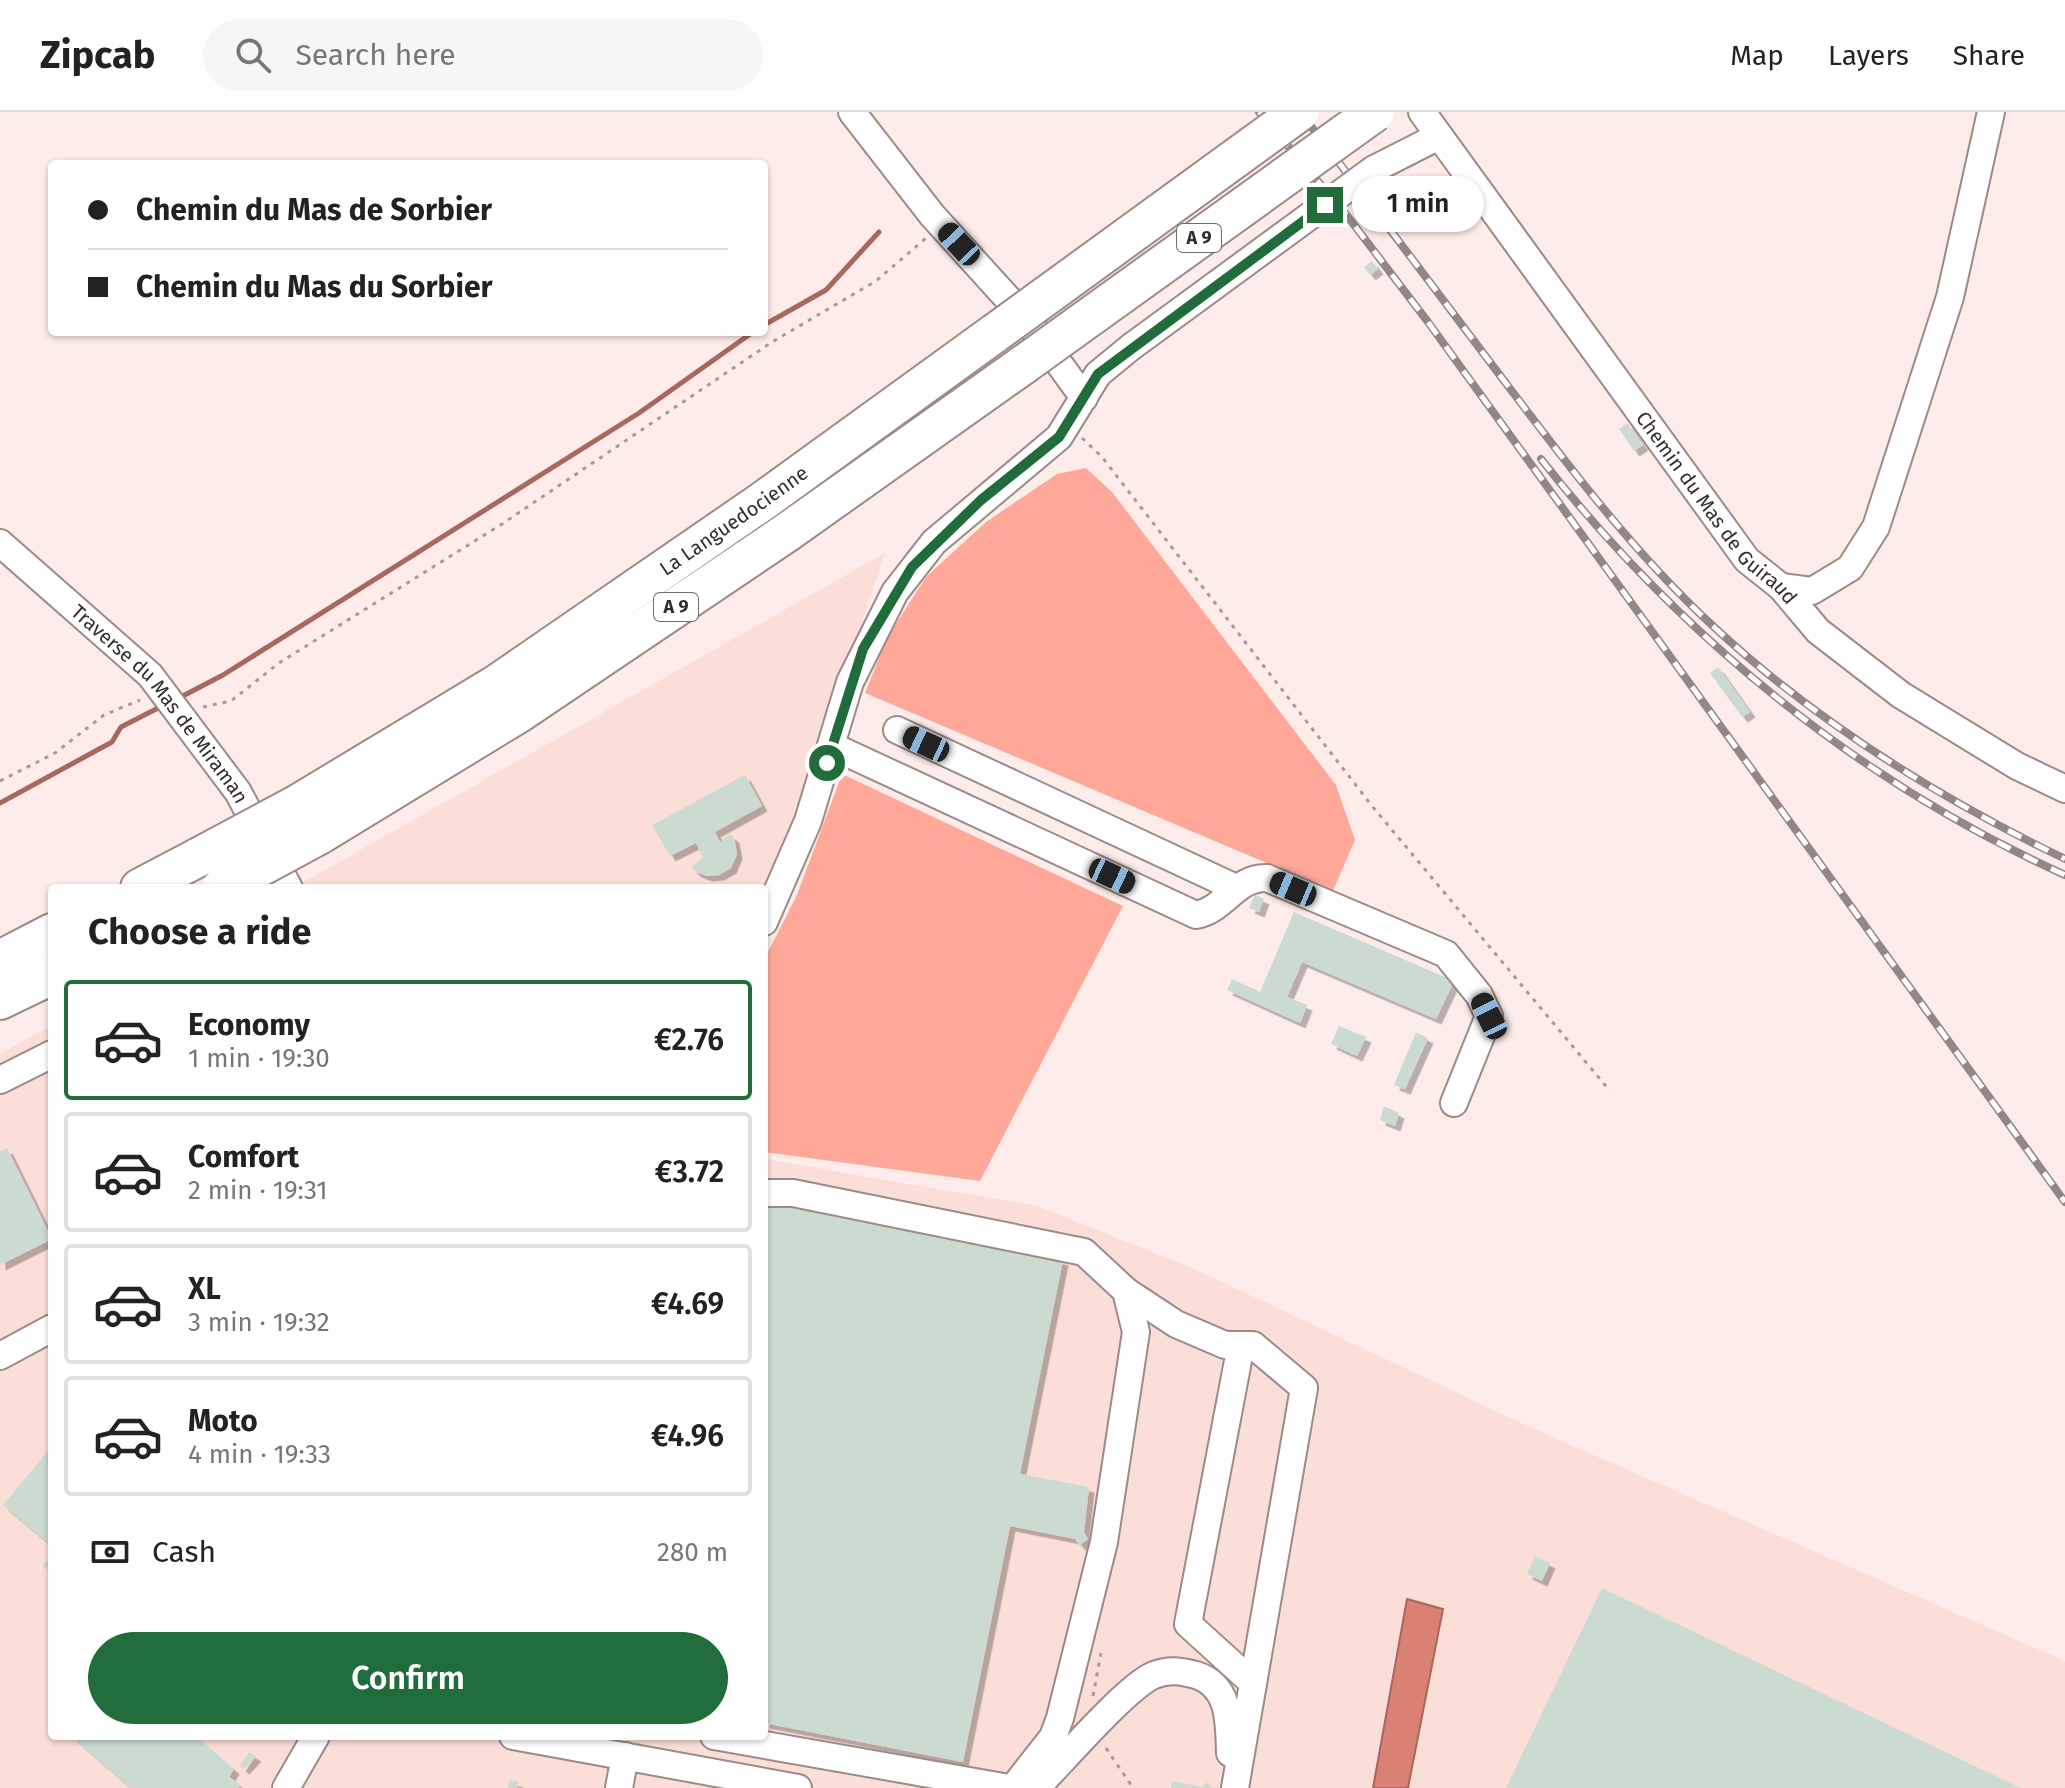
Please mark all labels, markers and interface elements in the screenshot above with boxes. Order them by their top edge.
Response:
search box [203,19,763,91]
text: Zipcab [40,32,155,78]
icon: search [231,33,275,77]
text: Search here [295,37,456,73]
text: Map [1730,39,1784,72]
text: Layers [1828,39,1909,72]
text: Share [1953,39,2025,72]
callout: 1 min [1353,177,1485,233]
route end [1307,187,1343,223]
text: 1 min [1387,188,1449,219]
text: Chemin du Mas de Sorbier [136,192,492,228]
car [934,218,984,270]
road number: A 9 [1177,224,1221,252]
text: Chemin du Mas du Sorbier [136,269,493,305]
street label: Chemin du Mas de Guiraud [1631,407,1802,609]
street label: La Languedocienne [655,461,812,581]
road number: A 9 [654,593,698,621]
street label: Traverse du Mas de Miraman [66,599,254,807]
car [899,723,953,765]
route start [809,745,845,781]
car [1085,855,1139,897]
car [1266,869,1320,909]
text: Choose a ride [88,910,311,954]
car [1468,989,1510,1043]
icon: car [92,1004,164,1076]
text: Economy [188,1007,310,1043]
text: €2.76 [654,1022,724,1058]
text: 1 min · 19:30 [188,1043,330,1074]
icon: car [92,1136,164,1208]
text: Comfort [188,1139,299,1175]
text: €3.72 [655,1154,724,1190]
text: 2 min · 19:31 [188,1175,328,1206]
icon: car [92,1268,164,1340]
text: XL [188,1271,221,1307]
text: €4.69 [651,1286,724,1322]
text: 3 min · 19:32 [188,1307,330,1338]
icon: car [92,1400,164,1472]
text: Moto [188,1403,258,1439]
text: €4.96 [651,1418,724,1454]
text: 4 min · 19:33 [188,1439,331,1470]
icon: cash [88,1530,132,1574]
text: Cash [152,1534,216,1570]
text: 280 m [657,1537,728,1568]
button: Confirm [88,1632,728,1724]

